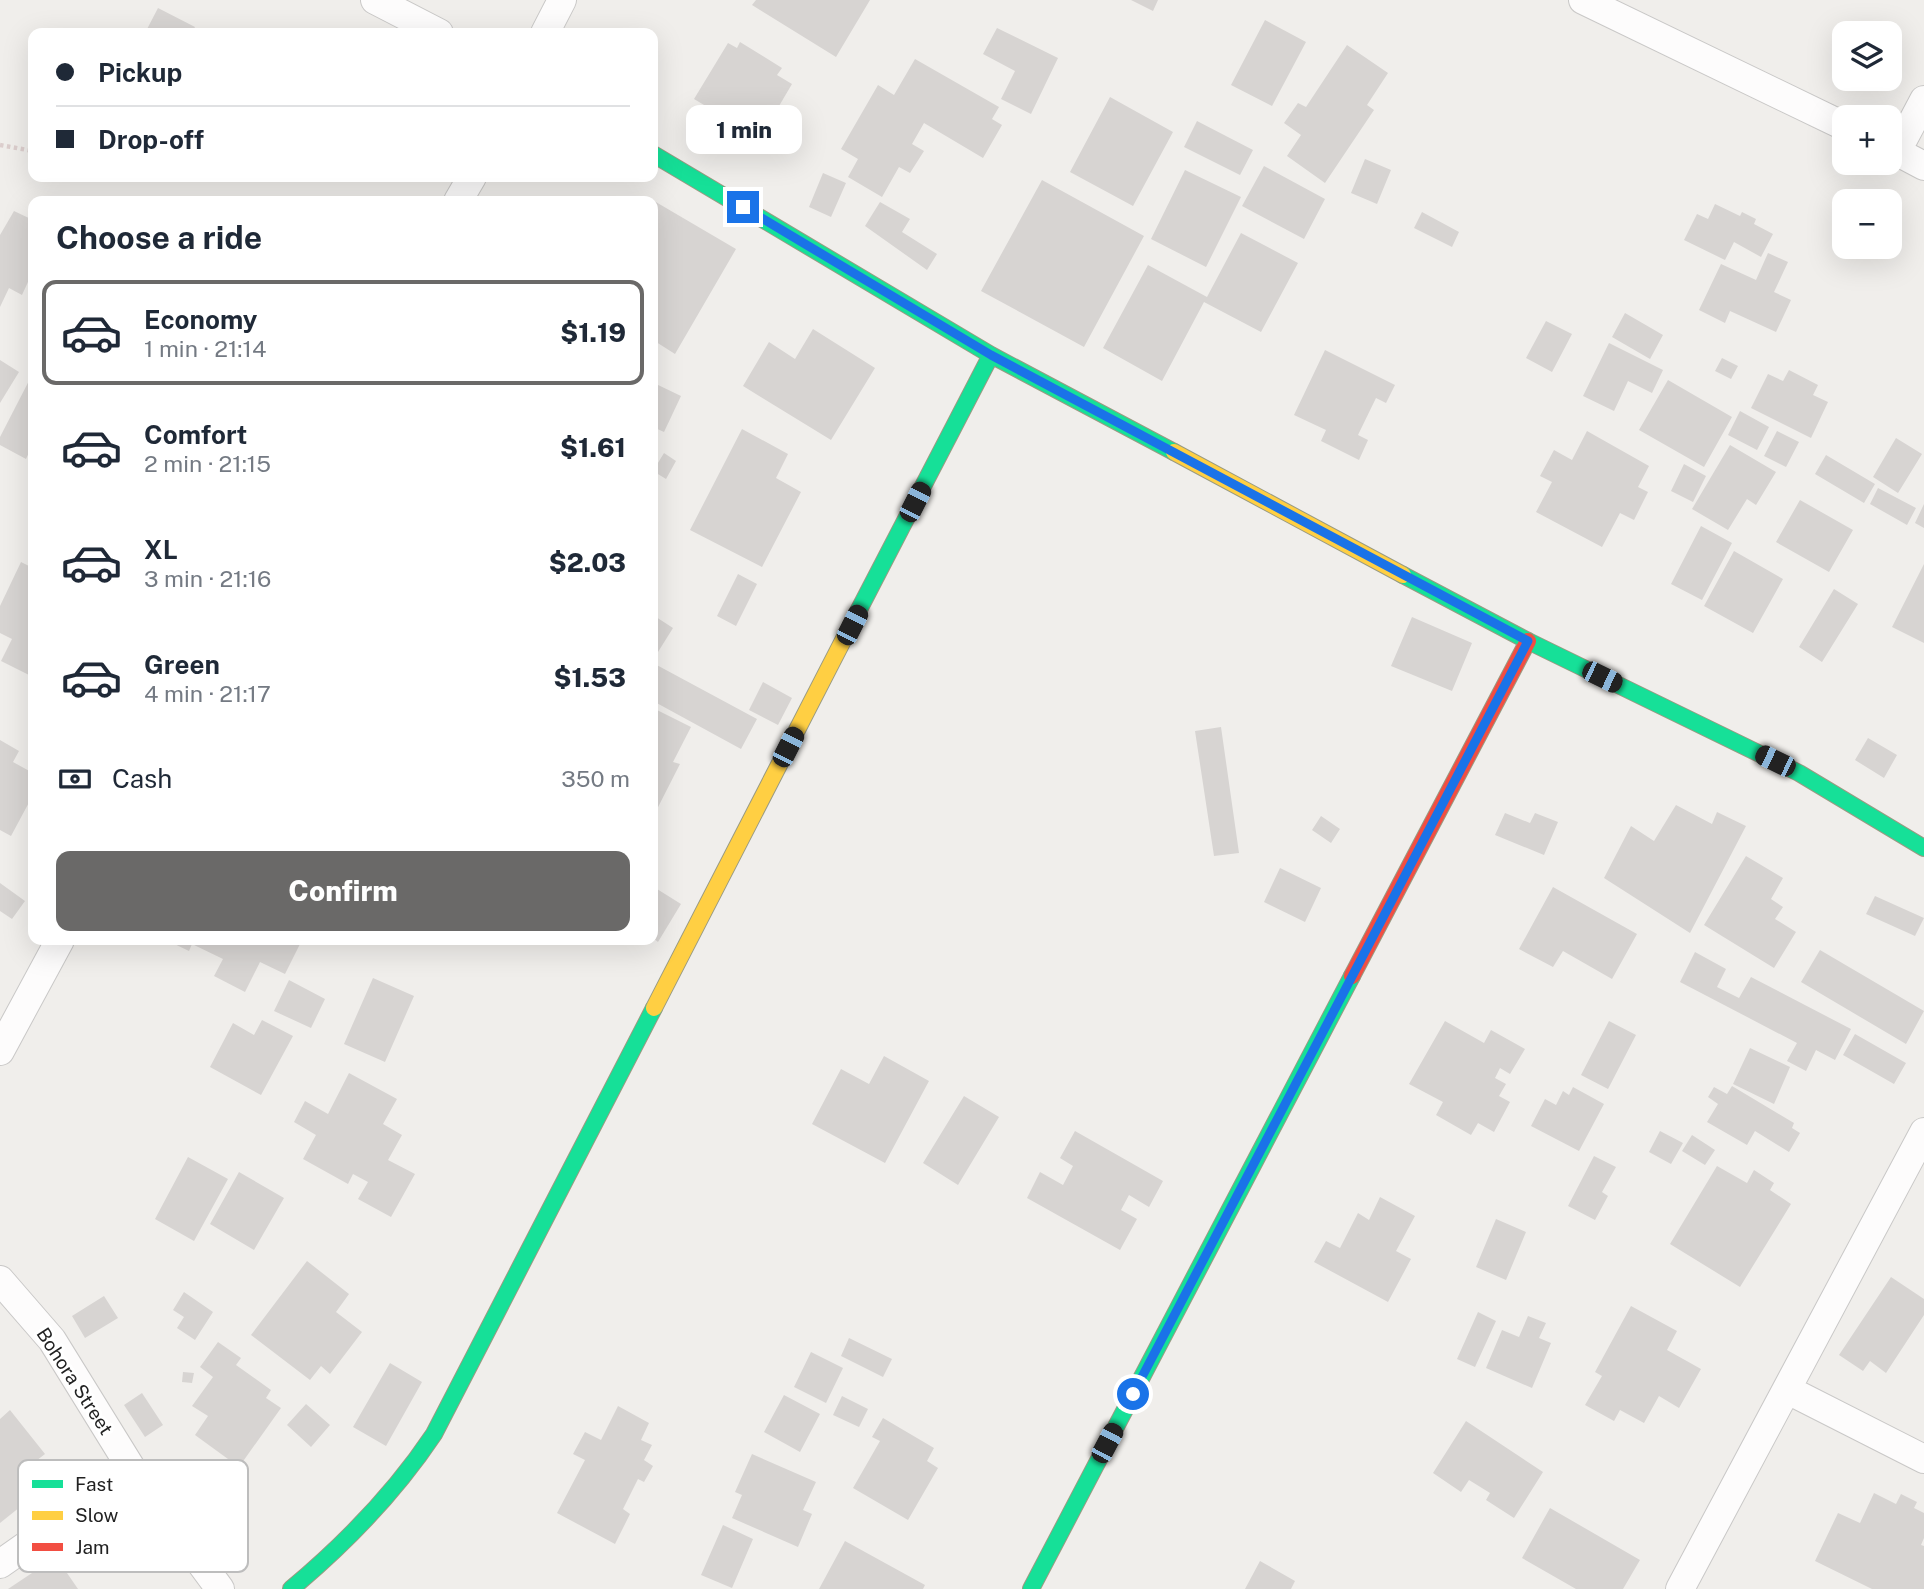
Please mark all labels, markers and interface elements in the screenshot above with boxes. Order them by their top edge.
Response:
map controls [1832,21,1902,259]
button: layers [1832,21,1902,91]
text: Pickup [98,57,182,88]
button: + [1832,105,1902,175]
callout: 1 min [685,106,801,154]
text: 1 min [716,116,772,143]
text: Drop-off [98,124,204,155]
button: − [1832,189,1902,259]
route end [727,191,759,223]
text: Choose a ride [56,219,262,256]
icon: car [60,301,123,364]
text: Economy [144,304,257,335]
text: $1.19 [560,317,626,348]
text: 1 min · 21:14 [144,335,266,362]
icon: car [60,416,123,479]
text: Comfort [144,419,247,450]
text: $1.61 [560,432,626,463]
text: 2 min · 21:15 [144,450,271,477]
car [897,479,934,525]
icon: car [60,531,123,594]
text: XL [144,534,178,565]
text: $2.03 [549,547,626,578]
text: 3 min · 21:16 [144,565,271,592]
car [834,602,871,648]
icon: car [60,646,123,709]
text: Green [144,649,220,680]
car [1579,658,1626,696]
text: $1.53 [553,662,626,693]
text: 4 min · 21:17 [144,680,271,707]
car [770,724,807,770]
car [1752,742,1799,780]
icon: cash [56,760,94,798]
text: Cash [112,763,172,794]
text: 350 m [561,765,630,792]
button: Confirm [56,851,630,931]
street label: Bohora Street [32,1323,118,1439]
route start [1117,1378,1149,1410]
car [1088,1420,1127,1466]
legend [18,1460,248,1572]
text: Fast [75,1473,113,1495]
text: Slow [75,1504,119,1526]
text: Jam [75,1536,109,1558]

